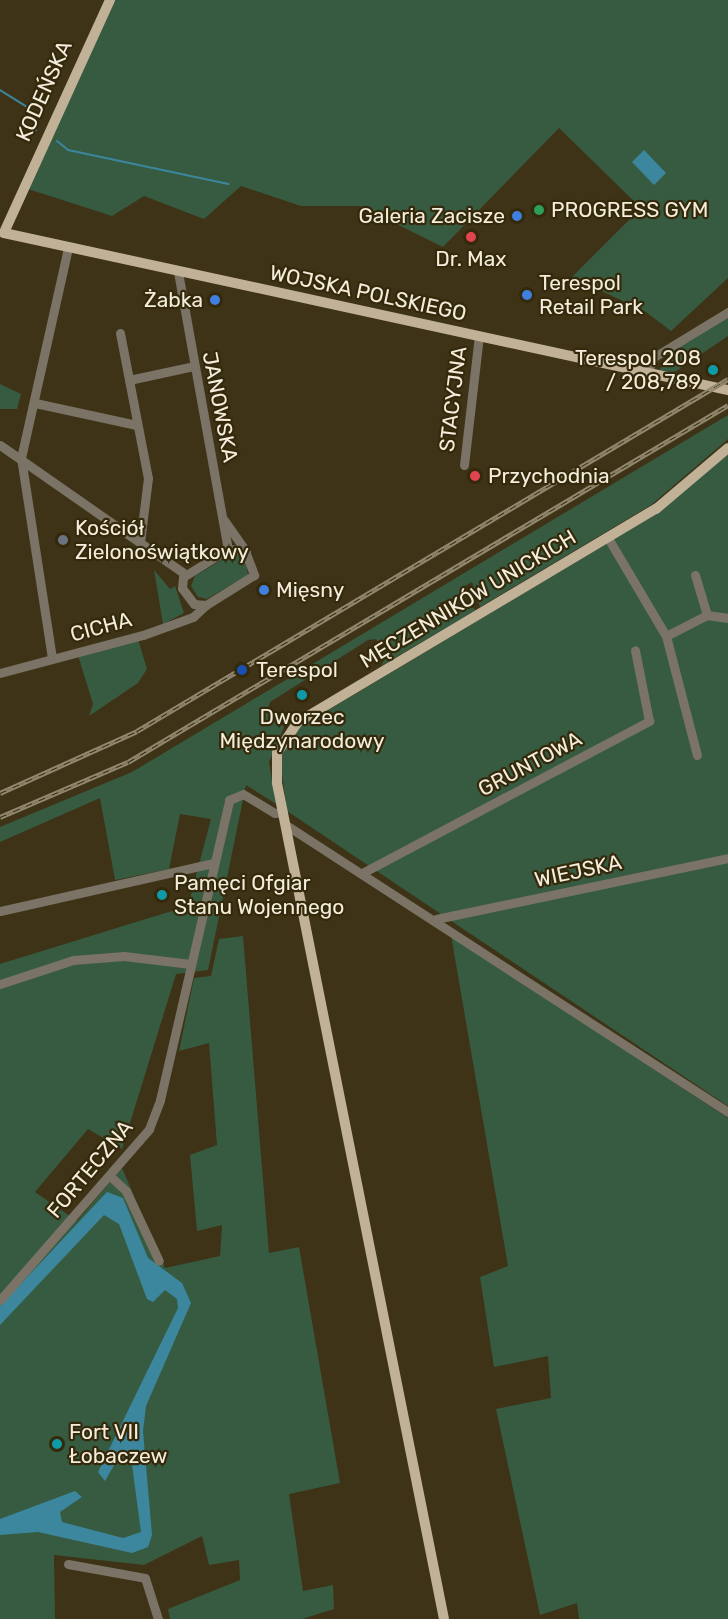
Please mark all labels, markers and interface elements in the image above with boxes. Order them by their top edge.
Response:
street label: KODEŃSKA [11,37,77,145]
place label: PROGRESS GYM [551,197,709,223]
place label: Galeria Zacisze [359,203,505,229]
marker: PROGRESS GYM [532,203,546,217]
marker: Galeria Zacisze [510,209,524,223]
marker: Dr. Max [464,230,478,244]
place label: Dr. Max [435,246,507,272]
street label: WOJSKA POLSKIEGO [267,260,469,326]
place label: Terespol Retail Park [539,270,643,320]
place label: Żabka [144,287,203,313]
marker: Terespol Retail Park [520,288,534,302]
marker: Żabka [208,293,222,307]
street label: STACYJNA [434,345,472,453]
place label: Terespol 208 / 208,789 [575,345,701,395]
street label: JANOWSKA [197,350,243,464]
marker: Terespol 208 / 208,789 [706,363,720,377]
place label: Przychodnia [488,463,610,489]
marker: Przychodnia [466,467,484,485]
place label: Kościół Zielonoświątkowy [75,515,249,565]
street label: MĘCZENNIKÓW UNICKICH [355,524,581,674]
marker: Kościół Zielonoświątkowy [56,533,70,547]
place label: Mięsny [276,577,344,603]
marker: Mięsny [257,583,271,597]
street label: CICHA [67,607,135,647]
place label: Terespol [256,657,338,683]
marker: Terespol [233,661,251,679]
marker: Dworzec Międzynarodowy [295,688,309,702]
place label: Dworzec Międzynarodowy [219,704,385,754]
street label: GRUNTOWA [474,726,586,802]
street label: WIEJSKA [532,849,624,893]
place label: Pamęci Ofgiar Stanu Wojennego [174,870,345,920]
marker: Pamęci Ofgiar Stanu Wojennego [155,888,169,902]
street label: FORTECZNA [42,1115,138,1223]
place label: Fort VII Łobaczew [69,1419,167,1469]
marker: Fort VII Łobaczew [50,1437,64,1451]

